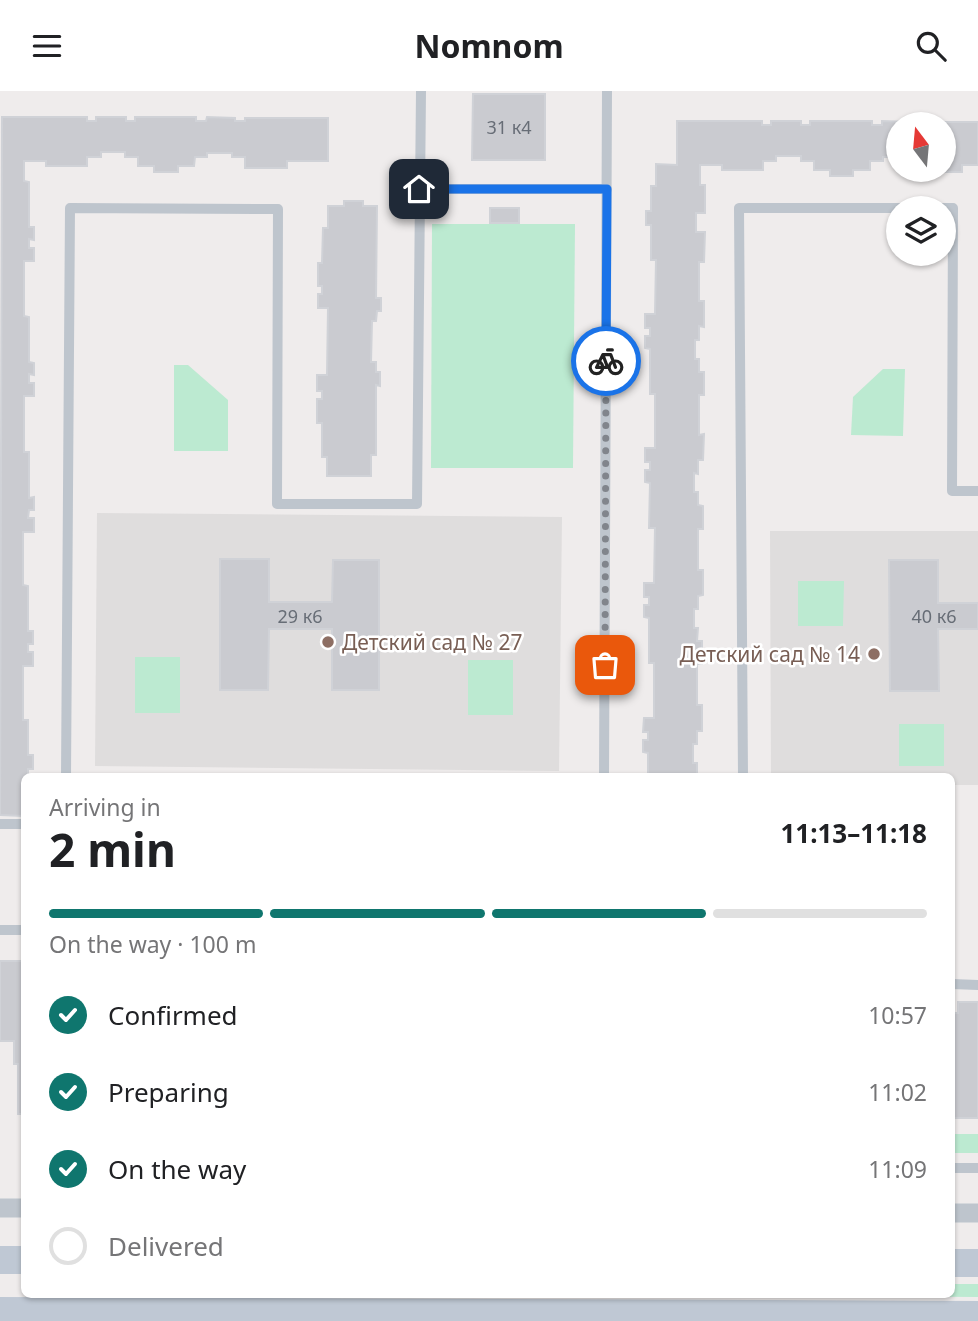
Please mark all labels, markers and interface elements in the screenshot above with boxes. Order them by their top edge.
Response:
text: Nomnom [414,24,564,67]
icon: menu [28,27,66,65]
icon: search [912,27,950,65]
north arrow [886,112,956,182]
map controls [886,112,956,266]
house number: 31 к4 [486,115,532,139]
pin [389,159,449,219]
icon: home [400,170,438,208]
button: layers [886,196,956,266]
courier [571,326,641,396]
icon: bike [587,342,625,380]
house number: 29 к6 [277,604,323,628]
house number: 40 к6 [911,604,957,628]
place label: Детский сад № 27 [342,628,522,656]
marker: Детский сад № 27 [320,634,336,650]
pin [575,635,635,695]
place label: Детский сад № 14 [680,640,860,668]
icon: bag [586,646,624,684]
marker: Детский сад № 14 [866,646,882,662]
text: Arriving in [49,791,161,823]
text: 11:13–11:18 [780,815,927,851]
text: 2 min [49,818,176,880]
text: On the way · 100 m [49,928,256,960]
icon: check [49,996,87,1034]
text: Confirmed [108,997,238,1033]
text: 10:57 [868,999,927,1031]
icon: check [49,1073,87,1111]
text: Preparing [108,1074,229,1110]
text: 11:02 [868,1076,927,1108]
icon: check [49,1150,87,1188]
text: On the way [108,1151,246,1187]
text: 11:09 [868,1153,927,1185]
text: Delivered [108,1228,224,1264]

